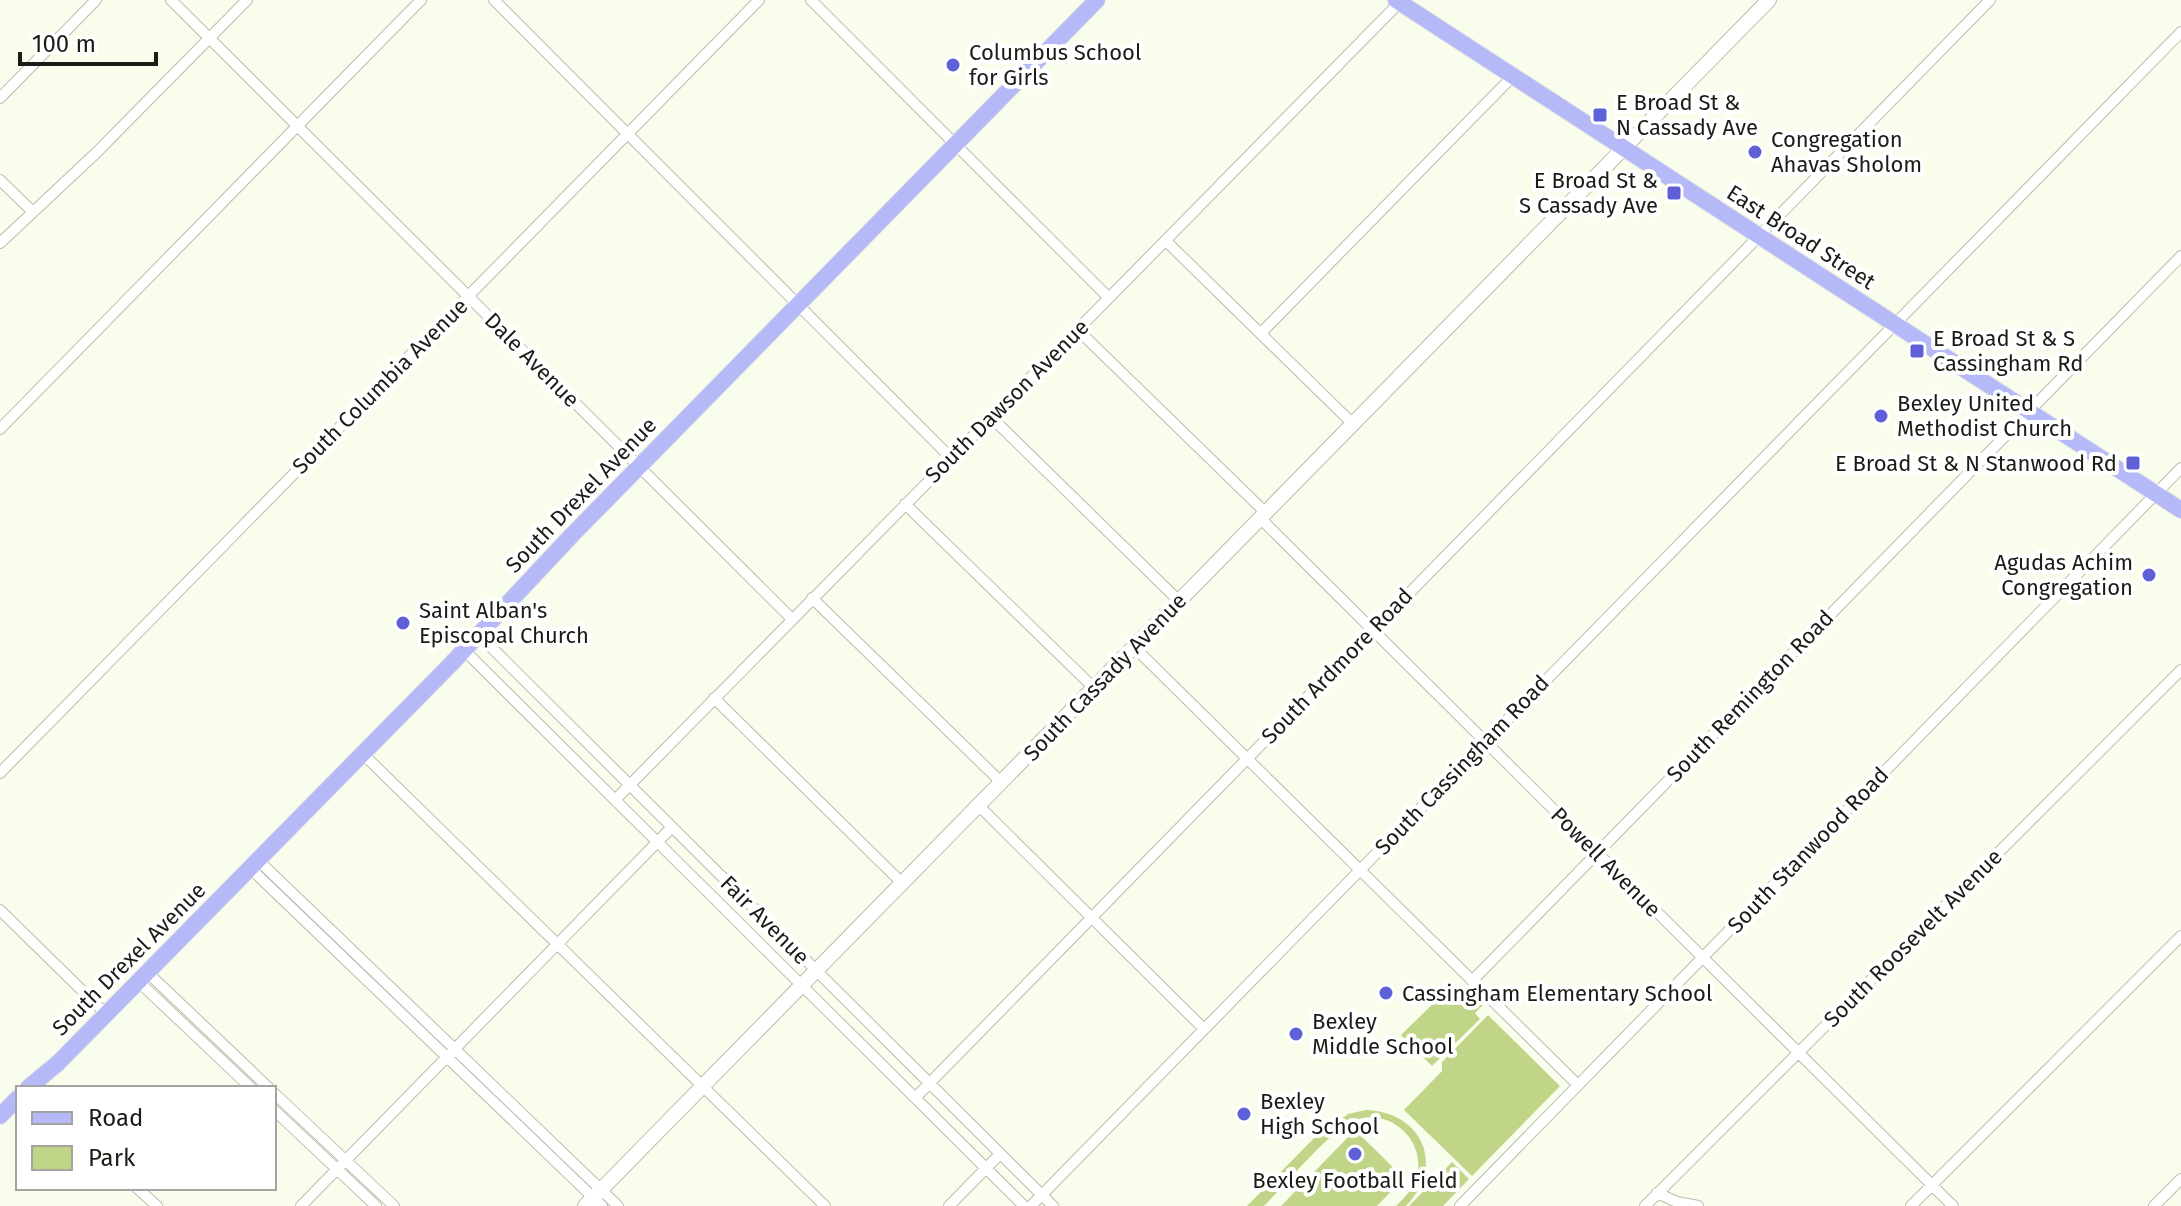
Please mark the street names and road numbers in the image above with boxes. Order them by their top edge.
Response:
street label: East Broad Street [1722,179,1880,295]
street label: South Columbia Avenue [287,293,473,479]
street label: Dale Avenue [479,307,585,413]
street label: South Dawson Avenue [919,313,1095,489]
street label: South Drexel Avenue [500,412,662,578]
street label: South Ardmore Road [1256,583,1418,749]
street label: South Cassady Avenue [1018,587,1192,767]
street label: South Remington Road [1661,604,1839,788]
street label: South Cassingham Road [1369,670,1555,860]
street label: South Stanwood Road [1722,761,1894,939]
street label: Powell Avenue [1545,801,1667,923]
street label: South Roosevelt Avenue [1818,843,2008,1033]
street label: Fair Avenue [715,870,815,970]
street label: South Drexel Avenue [47,877,211,1041]

